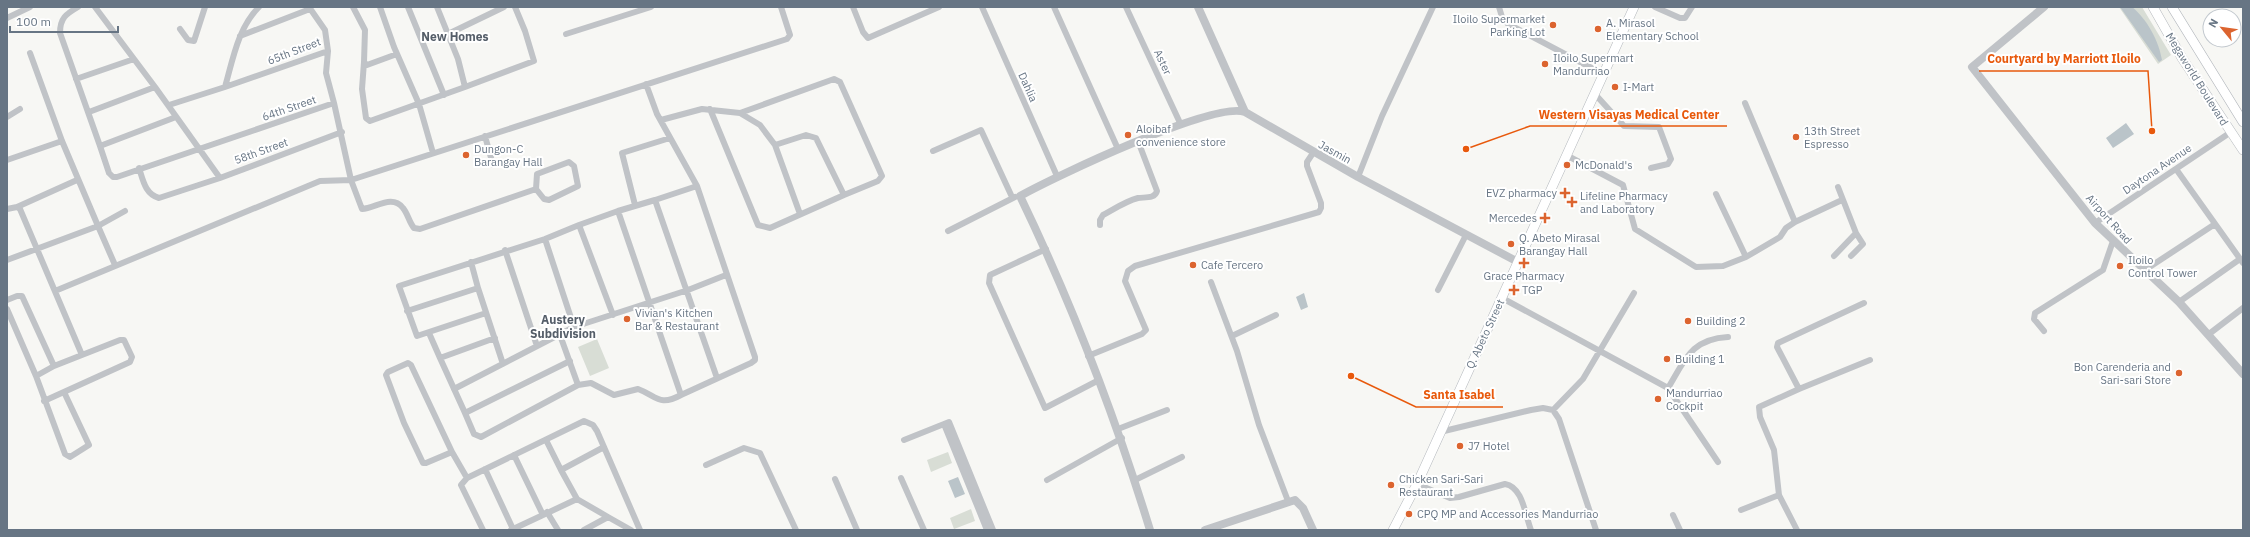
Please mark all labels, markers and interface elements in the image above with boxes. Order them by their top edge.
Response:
scale bar [10,8,118,34]
north arrow [2202,8,2242,48]
place label: Iloilo Supermarket Parking Lot [1453,12,1545,39]
text: 100 m [16,14,51,29]
place label: A. Mirasol Elementary School [1606,16,1699,43]
text: N [2205,16,2221,30]
marker: Iloilo Supermarket Parking Lot [1548,20,1558,30]
marker: A. Mirasol Elementary School [1593,24,1603,34]
district label: New Homes [421,29,489,44]
street label: Megaworld Boulevard [2163,30,2231,128]
street label: 65th Street [265,34,323,68]
street label: Aster [1151,47,1175,77]
callout: Courtyard by Marriott Iloilo [1979,47,2148,71]
place label: Iloilo Supermart Mandurriao [1553,51,1634,78]
text: Courtyard by Marriott Iloilo [1987,51,2141,66]
marker: Iloilo Supermart Mandurriao [1540,59,1550,69]
street label: Dahlia [1015,70,1041,104]
place label: I-Mart [1623,80,1654,94]
marker: I-Mart [1610,82,1620,92]
street label: 64th Street [260,92,318,124]
callout: Western Visayas Medical Center [1530,102,1727,126]
text: Western Visayas Medical Center [1539,107,1720,122]
place label: Aloibaf convenience store [1136,122,1226,149]
place label: 13th Street Espresso [1804,124,1860,151]
marker: Aloibaf convenience store [1123,130,1133,140]
marker: 13th Street Espresso [1791,132,1801,142]
street label: 58th Street [232,135,290,167]
street label: Jasmin [1316,137,1354,167]
street label: Daytona Avenue [2120,141,2194,197]
place label: Dungon-C Barangay Hall [474,142,542,169]
marker: Dungon-C Barangay Hall [461,150,471,160]
place label: McDonald's [1575,158,1633,172]
marker: McDonald's [1562,160,1572,170]
place label: EVZ pharmacy [1486,186,1558,200]
marker: EVZ pharmacy [1560,188,1570,198]
place label: Lifeline Pharmacy and Laboratory [1580,189,1668,216]
street label: Airport Road [2083,191,2135,247]
marker: Lifeline Pharmacy and Laboratory [1567,197,1577,207]
place label: Mercedes [1489,211,1537,225]
marker: Mercedes [1540,213,1550,223]
place label: Q. Abeto Mirasal Barangay Hall [1519,231,1600,258]
marker: Q. Abeto Mirasal Barangay Hall [1506,239,1516,249]
place label: Iloilo Control Tower [2128,253,2197,280]
place label: Cafe Tercero [1201,258,1263,272]
marker: Grace Pharmacy [1519,258,1529,268]
marker: Cafe Tercero [1188,260,1198,270]
marker: Iloilo Control Tower [2115,261,2125,271]
place label: Grace Pharmacy [1484,269,1565,283]
place label: TGP [1522,283,1543,297]
marker: TGP [1509,285,1519,295]
street label: Q. Abeto Street [1463,297,1507,371]
place label: Vivian's Kitchen Bar & Restaurant [635,306,719,333]
district label: Austery Subdivision [530,312,596,341]
marker: Vivian's Kitchen Bar & Restaurant [622,314,632,324]
place label: Building 2 [1696,314,1746,328]
marker: Building 2 [1683,316,1693,326]
place label: Building 1 [1675,352,1725,366]
marker: Building 1 [1662,354,1672,364]
place label: Bon Carenderia and Sari-sari Store [2074,360,2171,387]
marker: Bon Carenderia and Sari-sari Store [2174,368,2184,378]
callout: Santa Isabel [1416,383,1503,407]
place label: Mandurriao Cockpit [1666,386,1723,413]
text: Santa Isabel [1423,387,1495,402]
marker: Mandurriao Cockpit [1653,394,1663,404]
place label: J7 Hotel [1468,439,1510,453]
marker: J7 Hotel [1455,441,1465,451]
place label: Chicken Sari-Sari Restaurant [1399,472,1483,499]
marker: Chicken Sari-Sari Restaurant [1386,480,1396,490]
place label: CPQ MP and Accessories Mandurriao [1417,507,1598,521]
marker: CPQ MP and Accessories Mandurriao [1404,509,1414,519]

